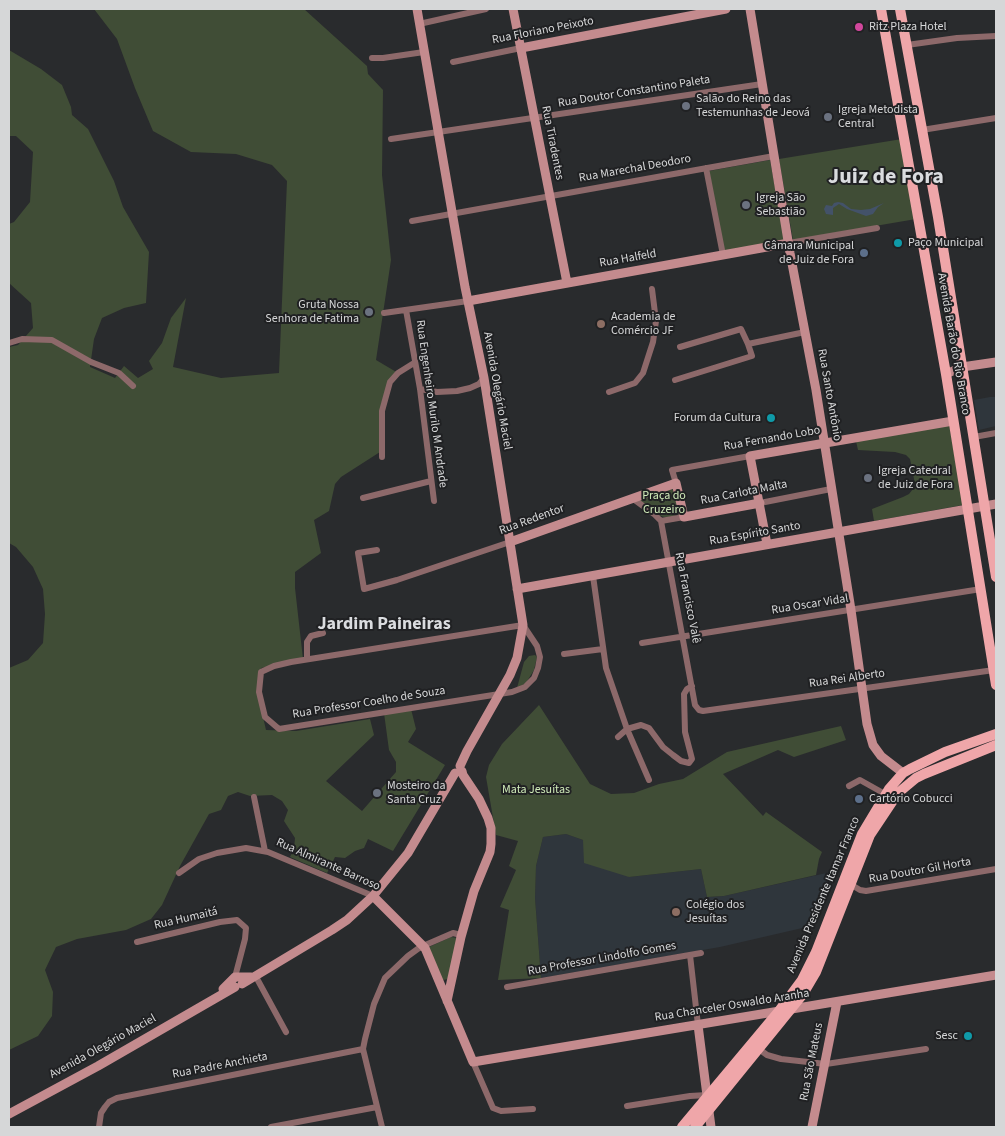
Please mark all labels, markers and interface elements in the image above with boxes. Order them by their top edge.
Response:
street label: Rua Floriano Peixoto [491,14,595,48]
place label: Ritz Plaza Hotel [869,20,947,34]
marker: Ritz Plaza Hotel [853,21,865,33]
street label: Rua Doutor Constantino Paleta [557,73,711,111]
place label: Salão do Reino das Testemunhas de Jeová [696,92,810,120]
marker: Salão do Reino das Testemunhas de Jeová [680,100,692,112]
place label: Igreja Metodista Central [838,103,918,131]
street label: Rua Tiradentes [538,105,566,181]
marker: Igreja Metodista Central [822,111,834,123]
street label: Rua Marechal Deodoro [578,152,692,186]
district label: Juiz de Fora [828,165,944,191]
place label: Igreja São Sebastião [756,191,806,219]
marker: Igreja São Sebastião [740,199,752,211]
place label: Paço Municipal [908,236,983,250]
marker: Paço Municipal [892,237,904,249]
place label: Câmara Municipal de Juiz de Fora [764,239,854,267]
street label: Rua Halfeld [598,247,658,271]
marker: Câmara Municipal de Juiz de Fora [858,247,870,259]
street label: Avenida Barão do Rio Branco [933,272,973,416]
place label: Gruta Nossa Senhora de Fatima [265,298,359,326]
marker: Gruta Nossa Senhora de Fatima [363,306,375,318]
place label: Academia de Comércio JF [611,310,675,338]
marker: Academia de Comércio JF [595,318,607,330]
street label: Rua Engenheiro Murilo M Andrade [412,319,450,489]
street label: Avenida Olegário Maciel [480,331,514,451]
street label: Rua Santo Antônio [814,348,844,442]
place label: Forum da Cultura [674,411,761,425]
marker: Forum da Cultura [765,412,777,424]
street label: Rua Fernando Lobo [723,423,821,455]
place label: Igreja Catedral de Juiz de Fora [878,464,953,492]
marker: Igreja Catedral de Juiz de Fora [862,472,874,484]
street label: Rua Carlota Malta [699,478,789,508]
park label: Praça do Cruzeiro [642,489,686,517]
street label: Rua Redentor [497,502,567,538]
street label: Rua Espírito Santo [708,519,802,549]
street label: Rua Francisco Valê [671,551,703,645]
street label: Rua Oscar Vidal [771,592,849,618]
district label: Jardim Paineiras [317,614,451,636]
street label: Rua Rei Alberto [808,667,886,691]
street label: Rua Professor Coelho de Souza [291,684,447,722]
place label: Mosteiro da Santa Cruz [387,779,445,807]
park label: Mata Jesuítas [502,783,570,797]
marker: Mosteiro da Santa Cruz [371,787,383,799]
place label: Cartório Cobucci [869,792,953,806]
marker: Cartório Cobucci [853,793,865,805]
street label: Avenida Presidente Itamar Franco [785,815,863,975]
street label: Rua Almirante Barroso [274,836,382,894]
street label: Rua Doutor Gil Horta [868,855,972,887]
place label: Colégio dos Jesuítas [686,898,744,926]
street label: Rua Humaitá [153,905,219,933]
marker: Colégio dos Jesuítas [670,906,682,918]
street label: Rua Professor Lindolfo Gomes [527,939,677,979]
street label: Rua Chanceler Oswaldo Aranha [654,987,810,1025]
street label: Avenida Olegário Maciel [47,1012,159,1082]
street label: Rua São Mateus [797,1022,827,1102]
place label: Sesc [935,1029,958,1043]
marker: Sesc [962,1030,974,1042]
street label: Rua Padre Anchieta [171,1050,269,1082]

